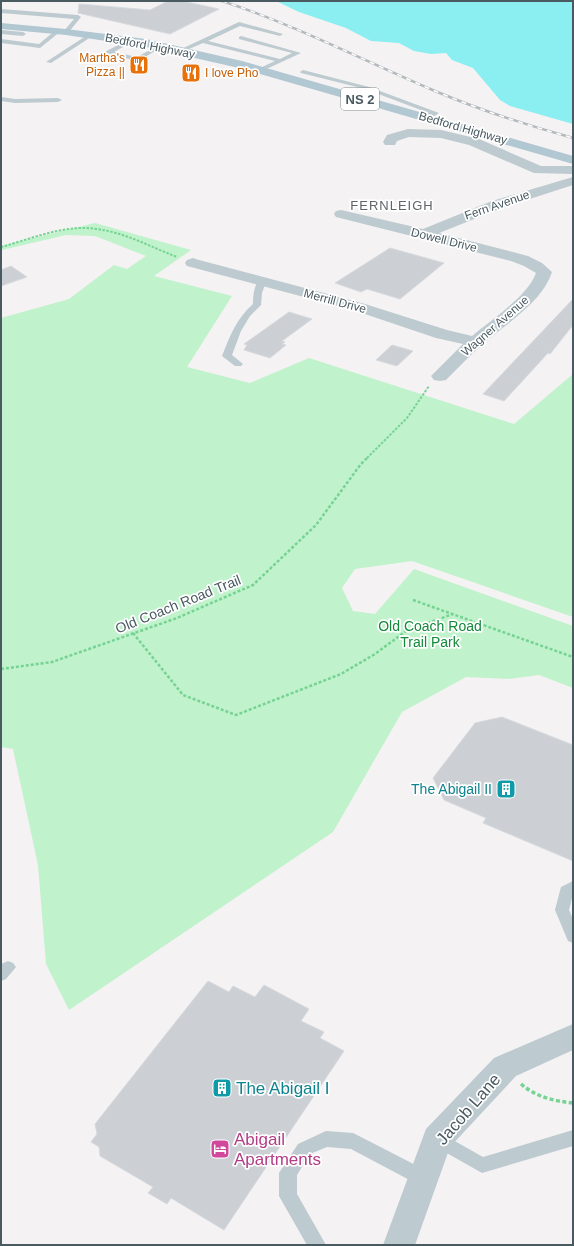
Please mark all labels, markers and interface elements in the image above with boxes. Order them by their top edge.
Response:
street label: Bedford Highway [104,30,196,62]
place label: Martha's Pizza || [79,51,125,79]
restaurant icon: Martha's Pizza || [128,54,150,76]
restaurant icon: I love Pho [180,62,202,84]
place label: I love Pho [205,66,259,80]
road number: NS 2 [341,88,379,110]
street label: Bedford Highway [417,109,509,147]
street label: Fern Avenue [463,187,532,223]
district label: FERNLEIGH [350,198,434,213]
street label: Dowell Drive [410,225,479,255]
street label: Merrill Drive [302,286,368,316]
street label: Wagner Avenue [458,293,532,359]
street label: Old Coach Road Trail [113,572,243,636]
park label: Old Coach Road Trail Park [378,618,482,650]
building icon: The Abigail II [495,778,517,800]
place label: The Abigail II [411,781,492,797]
street label: Jacob Lane [432,1070,504,1149]
building icon: The Abigail I [211,1077,233,1099]
place label: The Abigail I [236,1079,330,1098]
place label: Abigail Apartments [234,1130,321,1169]
hotel icon: Abigail Apartments [209,1138,231,1160]

